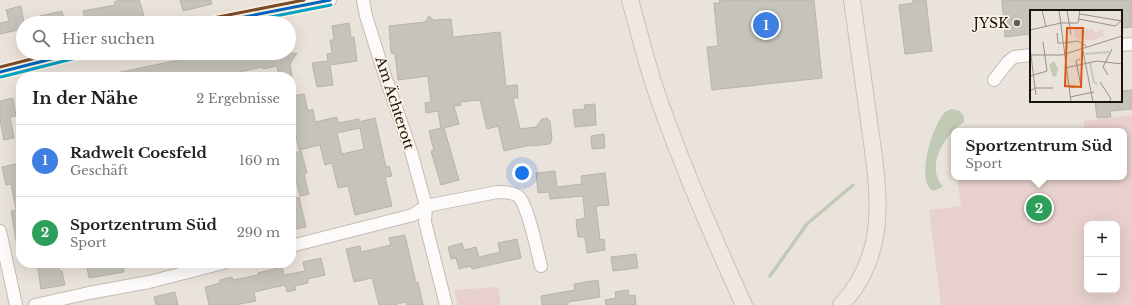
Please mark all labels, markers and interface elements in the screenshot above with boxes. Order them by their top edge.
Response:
pin: 1 [753,10,779,40]
inset map [1030,10,1122,102]
place label: JYSK [971,14,1010,32]
search box [16,16,296,60]
marker: JYSK [1012,18,1022,28]
icon: search [30,27,52,49]
text: Hier suchen [62,29,155,48]
street label: Am Ächterott [371,53,419,152]
text: In der Nähe [32,88,138,109]
text: 2 Ergebnisse [196,90,280,107]
popup [951,128,1127,180]
text: Sportzentrum Süd [966,136,1112,155]
text: Radwelt Coesfeld [70,143,207,162]
text: 1 [42,152,48,169]
text: 160 m [239,152,280,169]
text: Sport [966,155,1002,172]
text: Geschäft [70,162,128,179]
your location [512,163,532,183]
pin: 2 [1026,193,1052,223]
text: Sportzentrum Süd [70,215,217,234]
map controls [1084,221,1120,293]
button: + [1084,221,1120,257]
text: 2 [41,224,49,241]
text: 290 m [237,224,280,241]
text: Sport [70,234,107,251]
button: − [1084,257,1120,293]

